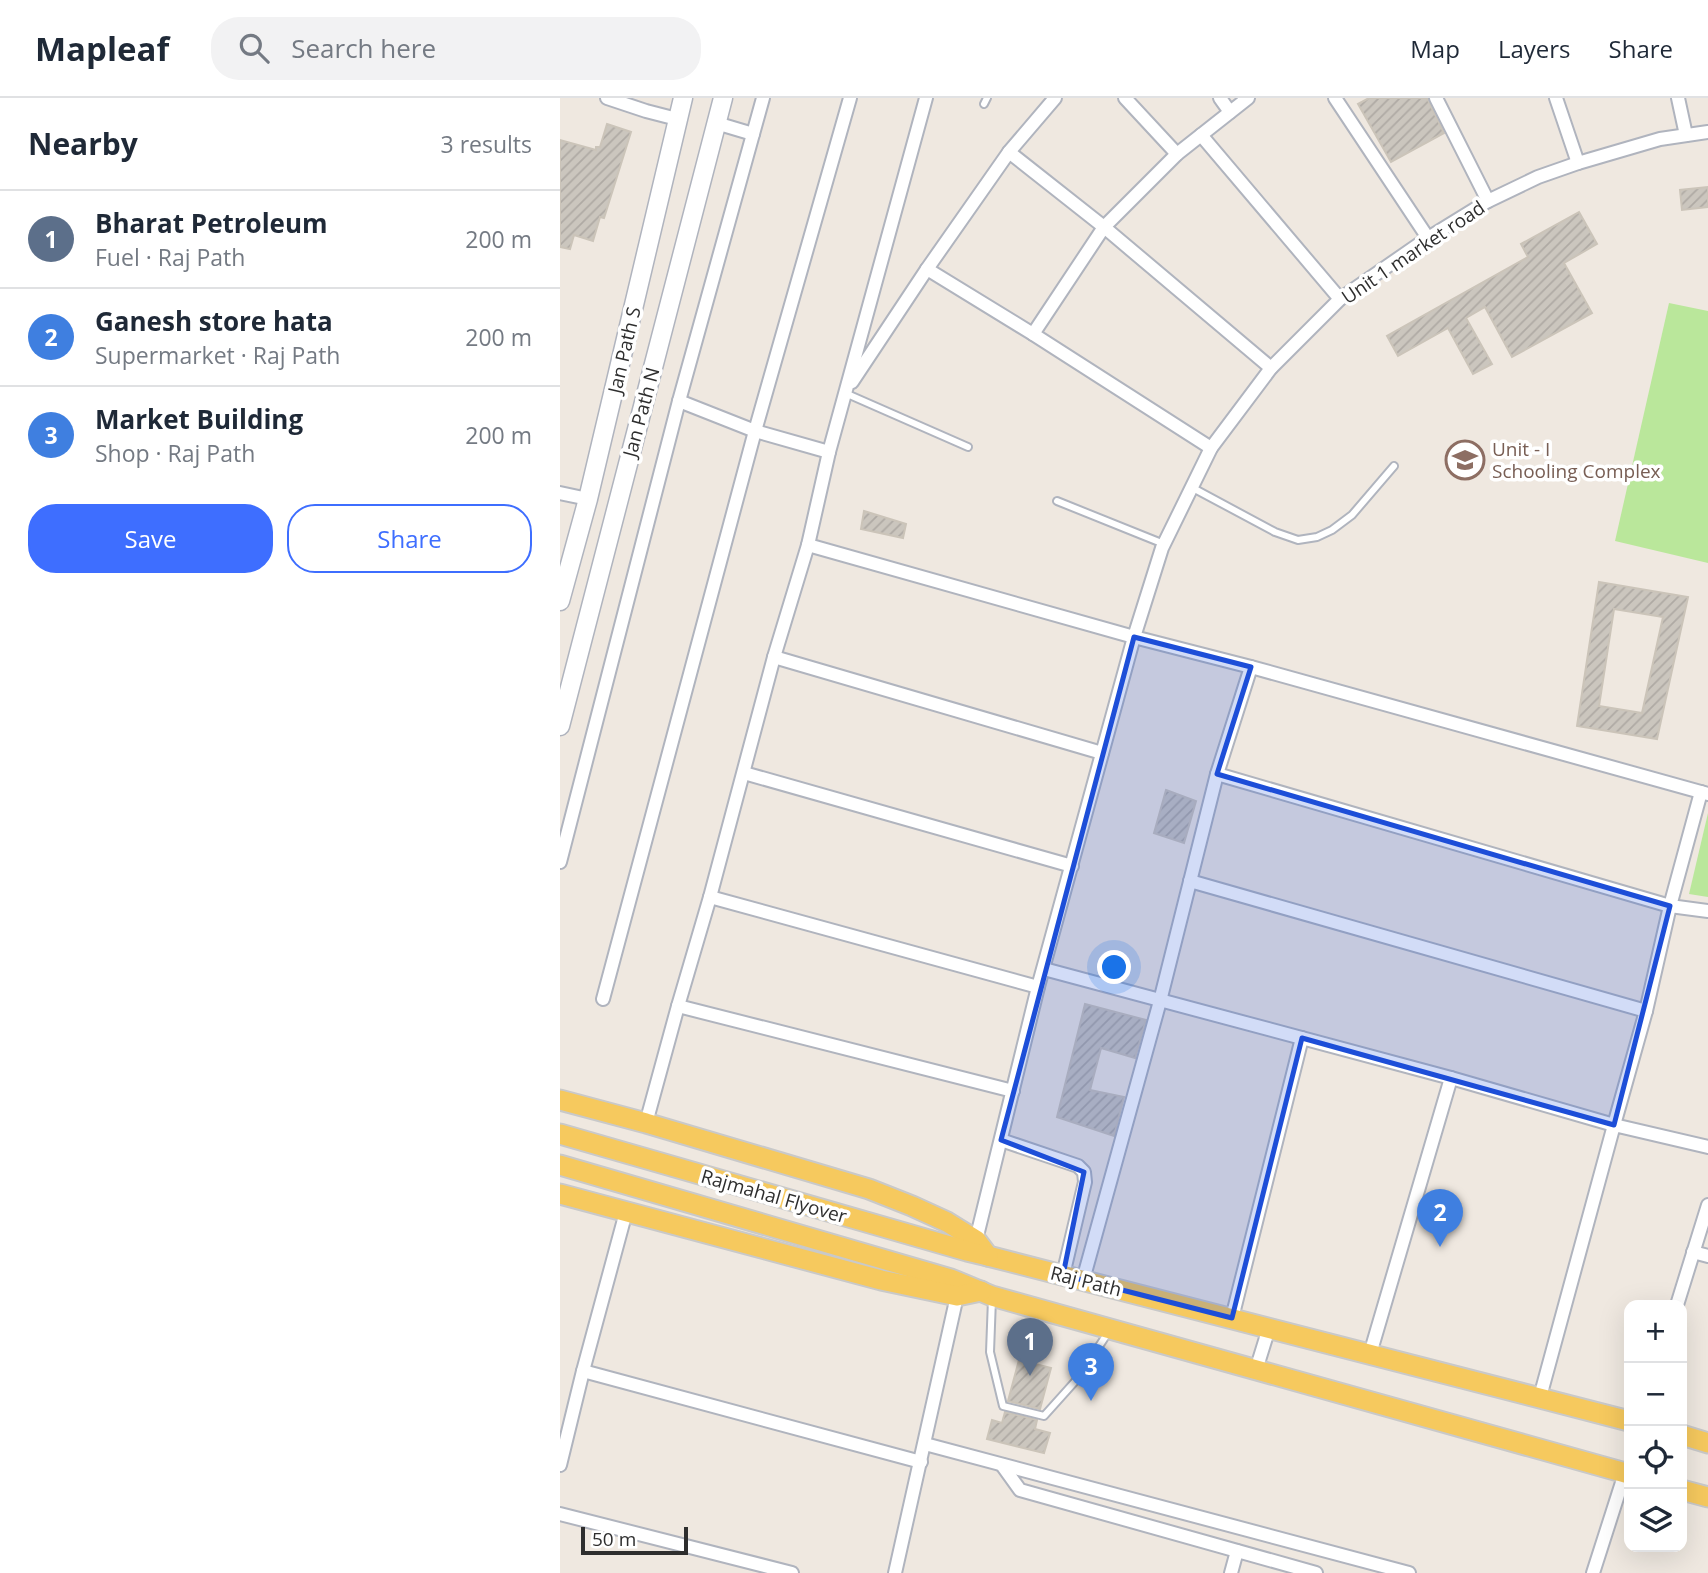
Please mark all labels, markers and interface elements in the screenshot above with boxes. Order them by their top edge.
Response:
search box [211,17,701,80]
text: Mapleaf [35,26,169,71]
icon: search [235,29,273,67]
text: Search here [291,30,436,66]
text: Map [1410,32,1460,65]
text: Layers [1498,32,1571,65]
text: Share [1609,32,1673,65]
text: Nearby [28,123,138,164]
text: 3 results [441,128,532,160]
street label: Unit 1 market road [1336,194,1490,310]
text: Bharat Petroleum [95,205,328,241]
text: 1 [44,223,58,255]
text: 200 m [465,223,532,255]
text: Fuel · Raj Path [95,241,245,273]
text: Ganesh store hata [95,303,333,339]
street label: Jan Path S [601,304,647,398]
text: 2 [44,321,58,353]
text: 200 m [465,321,532,353]
text: Supermarket · Raj Path [95,339,340,371]
street label: Jan Path N [616,364,665,462]
text: Market Building [95,401,303,437]
text: 3 [44,419,58,451]
text: 200 m [465,419,532,451]
place label: Unit - I Schooling Complex [1492,436,1661,484]
text: Shop · Raj Path [95,437,255,469]
school or university icon: Unit - I Schooling Complex [1444,439,1486,481]
button: Save [28,504,273,573]
button: Share [287,504,532,573]
your location [1097,950,1131,984]
street label: Rajmahal Flyover [698,1163,850,1229]
pin: 2 [1417,1189,1463,1247]
street label: Raj Path [1048,1260,1124,1302]
map controls [1624,1300,1687,1552]
button: + [1624,1300,1687,1363]
pin: 1 [1007,1318,1053,1376]
pin: 3 [1068,1343,1114,1401]
button: − [1624,1363,1687,1426]
button: locate [1624,1426,1687,1489]
button: layers [1624,1489,1687,1552]
scale bar [581,1524,688,1556]
text: 50 m [592,1526,636,1552]

